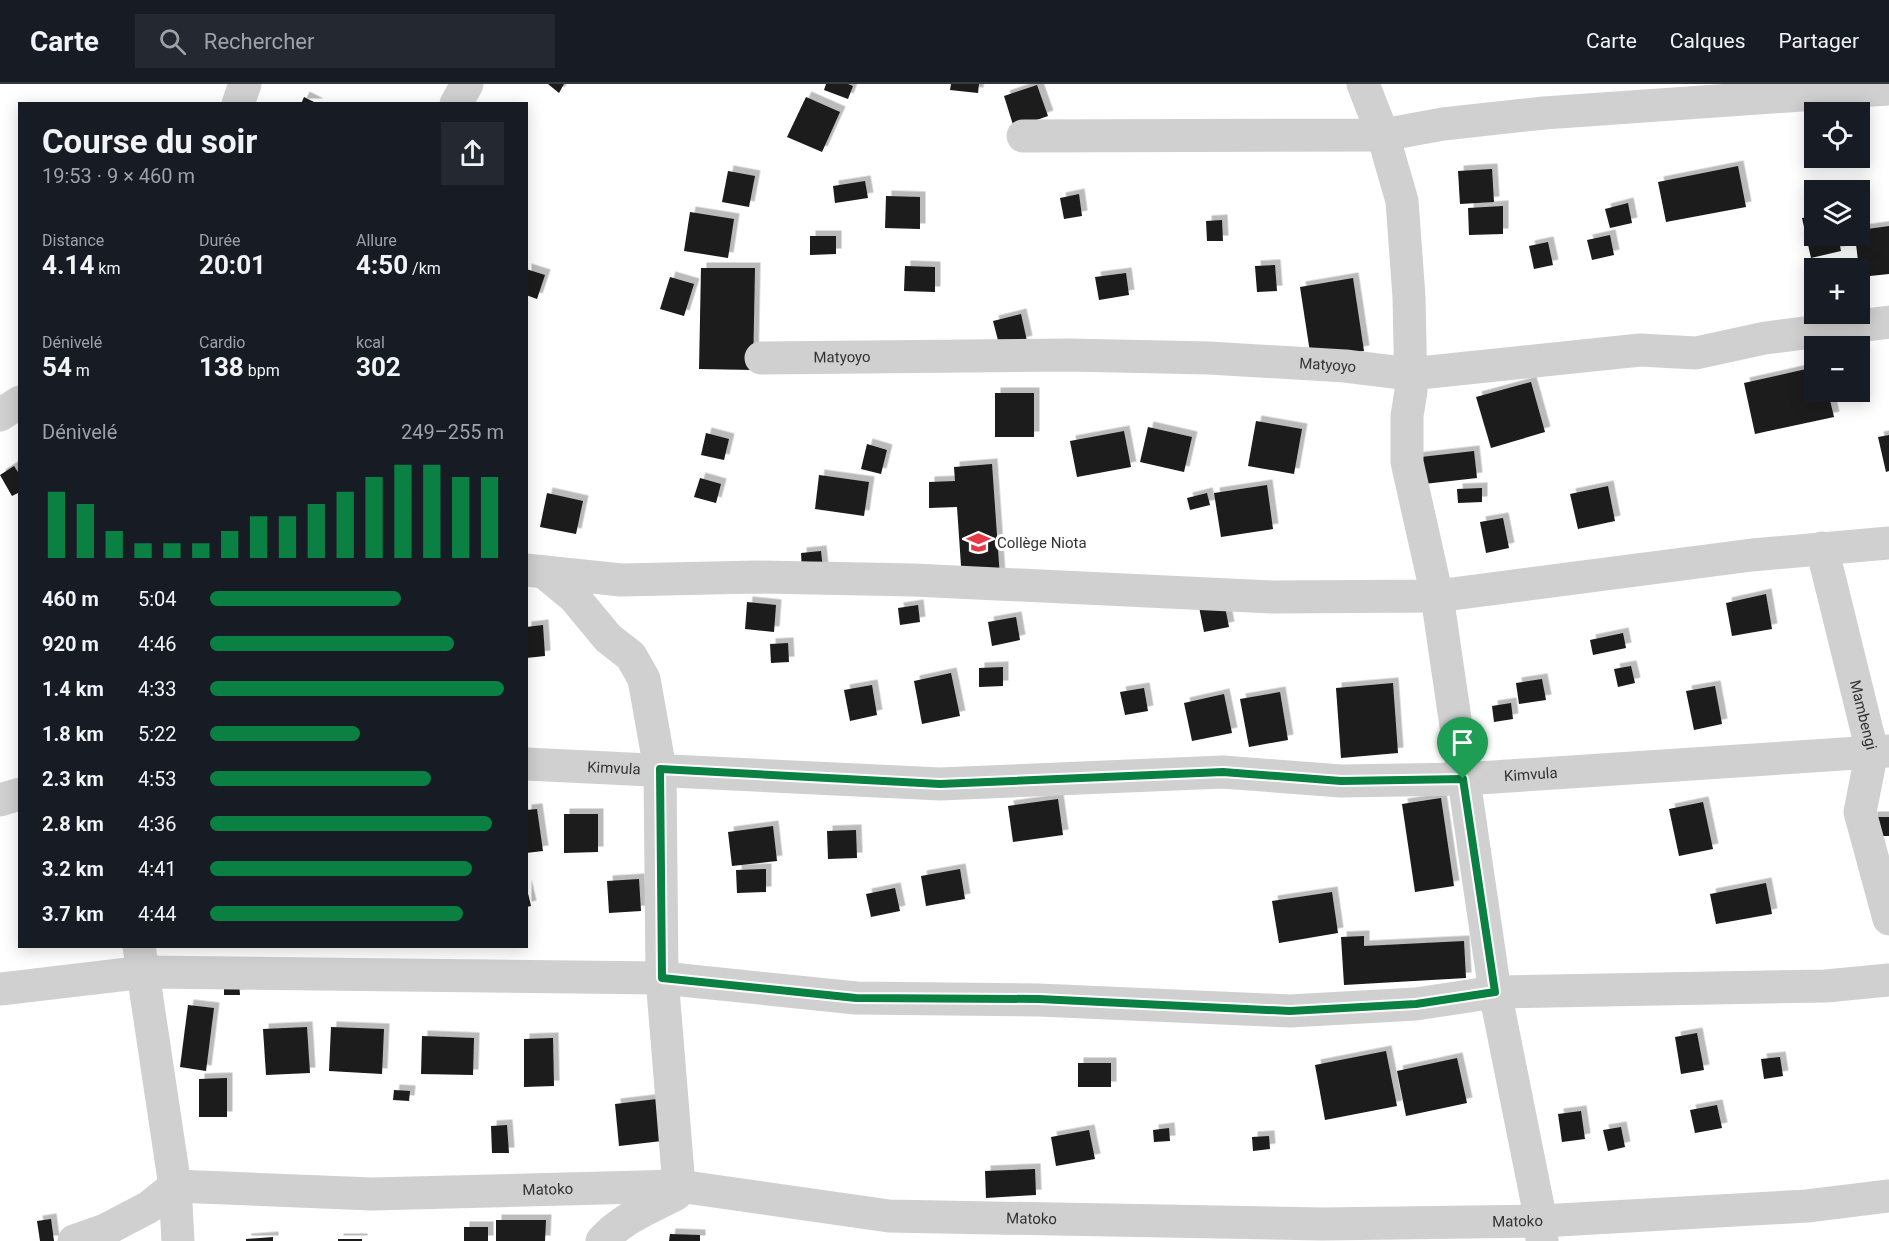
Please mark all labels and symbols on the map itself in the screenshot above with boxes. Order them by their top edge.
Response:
street label: Matyoyo [813,348,871,366]
street label: Matyoyo [1299,354,1357,376]
school or university icon: Collège Niota [966,530,992,556]
place label: Collège Niota [997,534,1087,552]
street label: Mambengi [1846,678,1880,752]
pin [1437,717,1488,779]
street label: Kimvula [587,758,641,779]
street label: Kimvula [1503,764,1558,785]
street label: Matoko [522,1180,573,1199]
street label: Matoko [1006,1209,1057,1228]
street label: Matoko [1492,1212,1543,1231]

